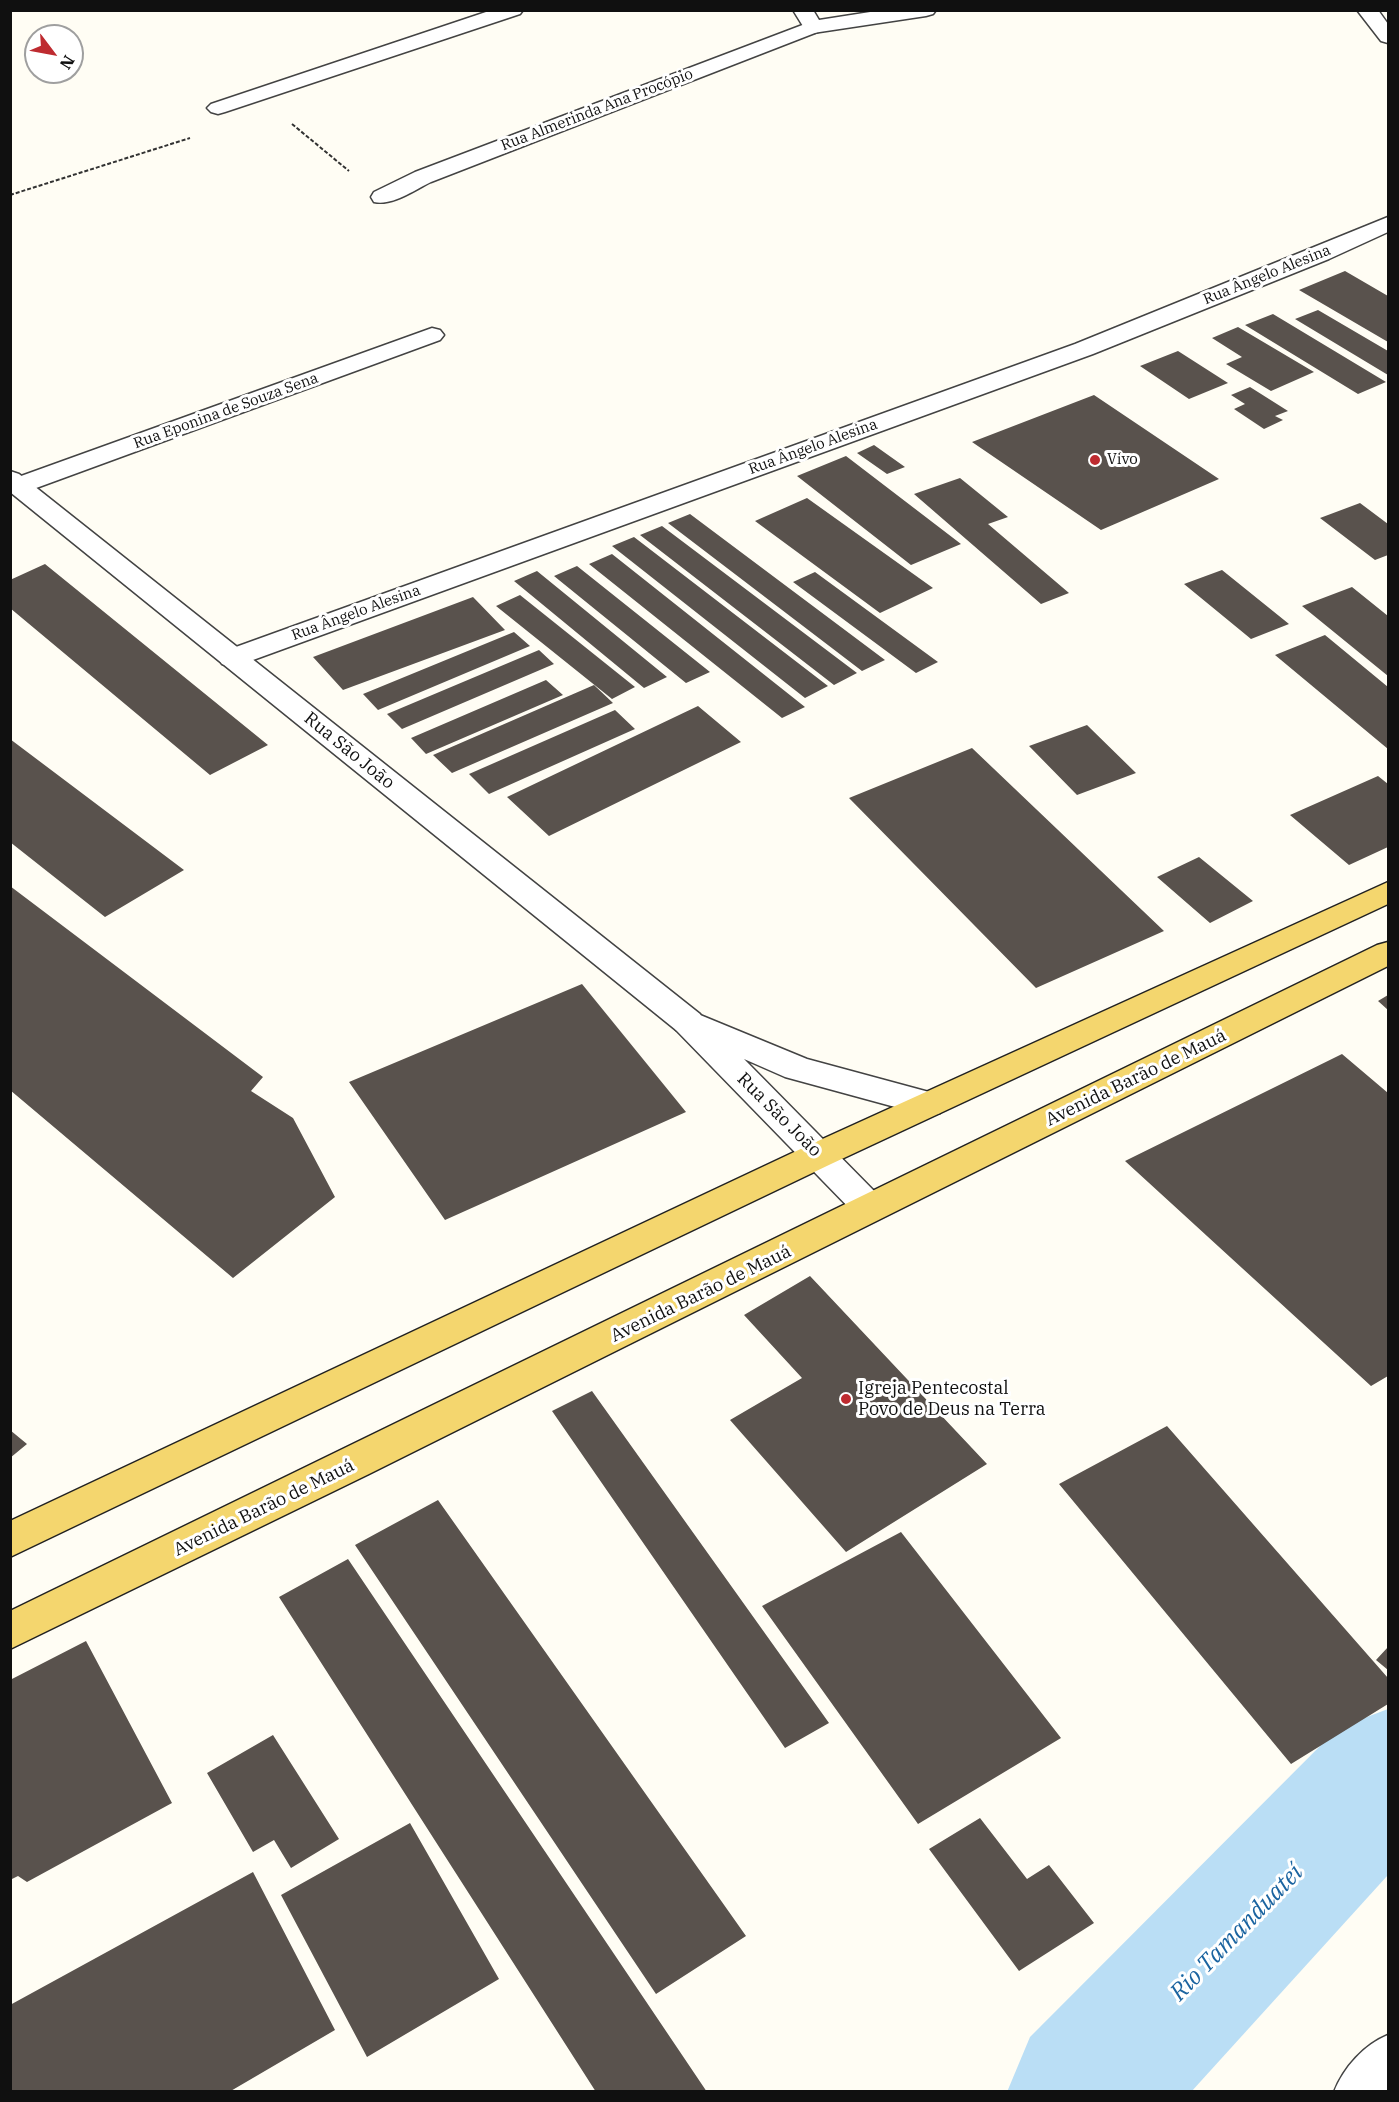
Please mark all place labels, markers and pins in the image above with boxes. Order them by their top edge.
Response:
place label: Vivo [1107,451,1138,469]
marker: Vivo [1088,453,1102,467]
place label: Igreja Pentecostal Povo de Deus na Terra [858,1378,1046,1420]
marker: Igreja Pentecostal Povo de Deus na Terra [839,1392,853,1406]

